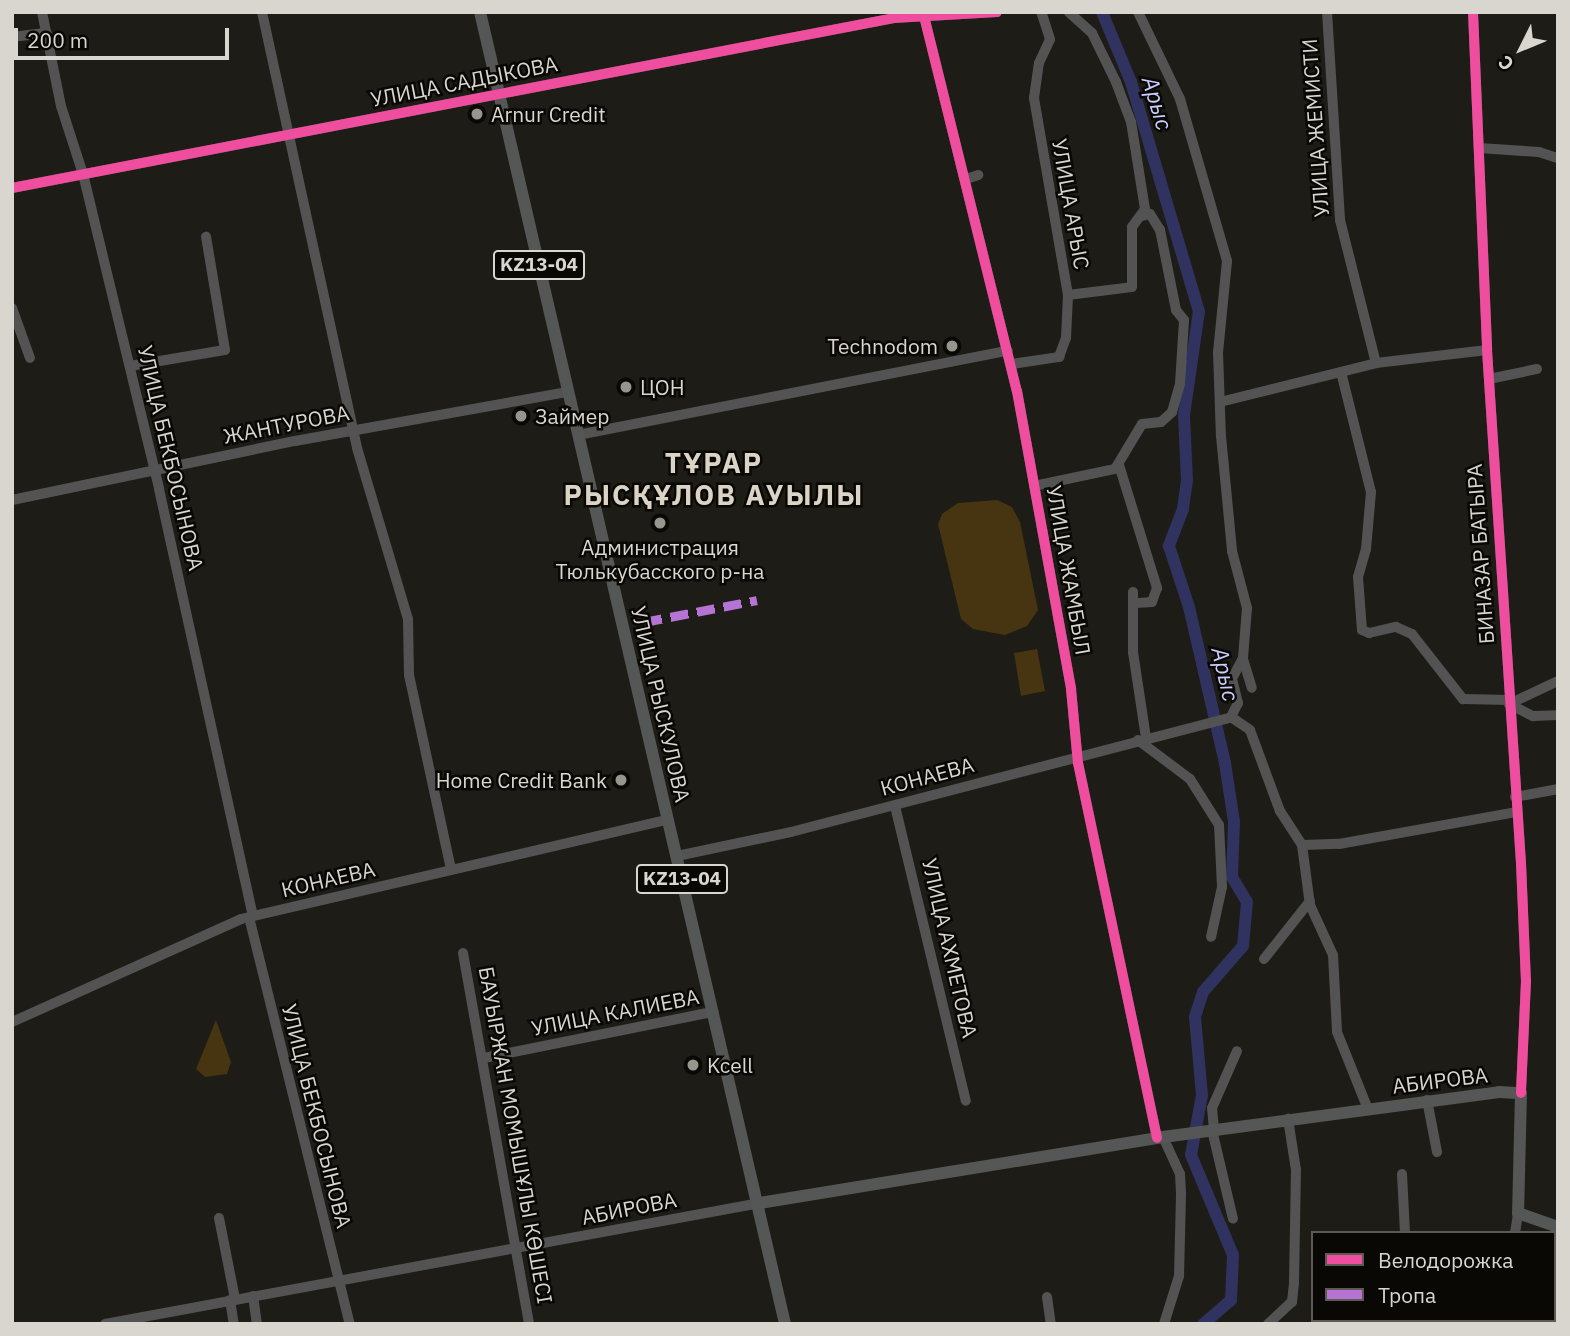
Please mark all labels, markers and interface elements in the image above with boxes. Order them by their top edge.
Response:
scale bar [18,14,233,58]
north arrow [1486,14,1556,84]
text: 200 m [27,26,88,54]
street label: УЛИЦА ЖЕМИСТИ [1296,38,1334,218]
street label: УЛИЦА САДЫКОВА [368,50,560,112]
text: С [1493,51,1519,76]
water label: Арыс [1137,73,1179,133]
place label: Arnur Credit [491,101,606,127]
marker: Arnur Credit [469,106,485,122]
street label: УЛИЦА АРЫС [1047,137,1095,271]
road number: KZ13-04 [492,249,586,280]
place label: Technodom [827,333,938,359]
marker: Technodom [944,338,960,354]
street label: УЛИЦА БЕКБОСЫНОВА [133,343,209,573]
place label: ЦОН [640,374,685,400]
marker: ЦОН [618,379,634,395]
street label: ЖАНТУРОВА [221,399,351,449]
place label: Займер [535,403,609,429]
marker: Займер [513,408,529,424]
district label: ТҰРАР РЫСҚҰЛОВ АУЫЛЫ [565,446,863,512]
street label: БИНАЗАР БАТЫРА [1461,463,1499,645]
street label: УЛИЦА ЖАМБЫЛ [1042,483,1096,657]
marker: Администрация Тюлькубасского р-на [652,515,668,531]
place label: Администрация Тюлькубасского р-на [555,534,765,584]
street label: УЛИЦА РЫСКУЛОВА [626,604,696,804]
water label: Арыс [1206,644,1246,704]
street label: КОНАЕВА [878,751,976,801]
place label: Home Credit Bank [436,767,607,793]
marker: Home Credit Bank [613,772,629,788]
street label: КОНАЕВА [279,856,377,902]
street label: УЛИЦА АХМЕТОВА [917,856,983,1040]
road number: KZ13-04 [635,864,729,894]
street label: БАУЫРЖАН МОМЫШҰЛЫ КӨШЕСІ [474,964,558,1306]
street label: УЛИЦА КАЛИЕВА [529,983,701,1041]
street label: УЛИЦА БЕКБОСЫНОВА [277,1001,357,1231]
place label: Kcell [707,1052,753,1078]
marker: Kcell [685,1057,701,1073]
street label: АБИРОВА [1391,1062,1489,1098]
street label: АБИРОВА [579,1186,679,1230]
legend [1311,1231,1556,1322]
text: Велодорожка [1378,1246,1513,1274]
text: Тропа [1378,1281,1436,1309]

